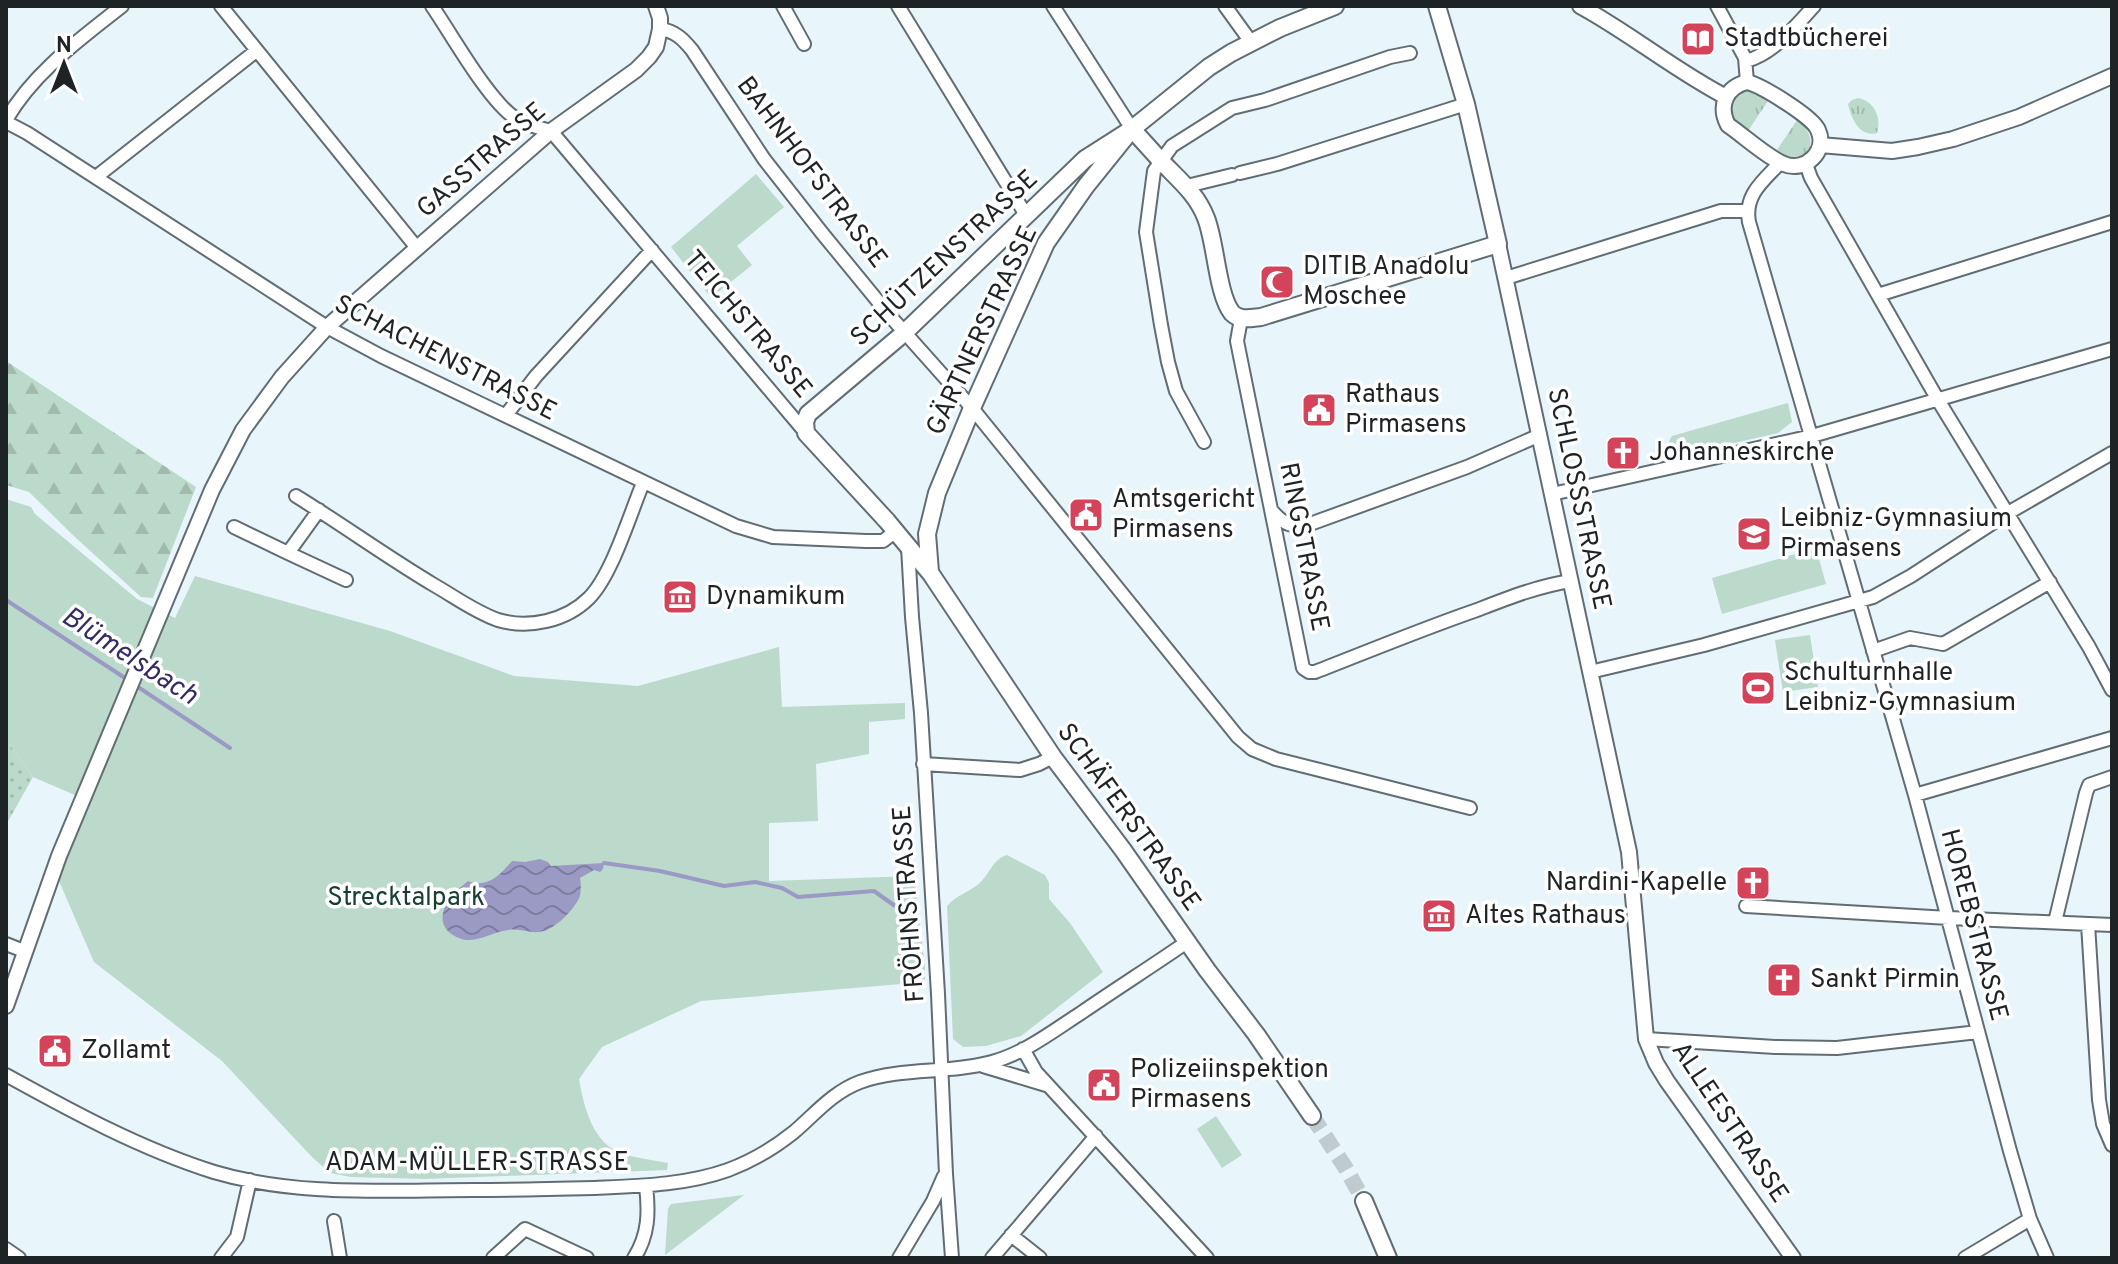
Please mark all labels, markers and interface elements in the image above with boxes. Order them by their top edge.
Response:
library icon: Stadtbücherei [1679,20,1717,58]
place label: Stadtbücherei [1724,23,1888,56]
north arrow [24,24,104,104]
text: N [56,33,72,60]
street label: BAHNHOFSTRASSE [728,71,894,275]
street label: GASSTRASSE [411,96,553,226]
street label: SCHÜTZENSTRASSE [844,163,1046,355]
street label: GÄRTNERSTRASSE [919,221,1046,441]
street label: TEICHSTRASSE [675,244,819,406]
place label: DITIB Anadolu Moschee [1303,251,1469,314]
mosque icon: DITIB Anadolu Moschee [1258,263,1296,301]
street label: SCHACHENSTRASSE [328,289,562,429]
place label: Rathaus Pirmasens [1345,379,1467,442]
street label: SCHLOSSSTRASSE [1538,385,1618,613]
public building icon: Rathaus Pirmasens [1300,391,1338,429]
church icon: Johanneskirche [1604,434,1642,472]
place label: Johanneskirche [1649,437,1834,470]
street label: RINGSTRASSE [1270,460,1336,634]
place label: Amtsgericht Pirmasens [1112,484,1255,547]
public building icon: Amtsgericht Pirmasens [1067,496,1105,534]
place label: Leibniz-Gymnasium Pirmasens [1780,503,2012,566]
school or university icon: Leibniz-Gymnasium Pirmasens [1735,515,1773,553]
museum icon: Dynamikum [661,578,699,616]
place label: Dynamikum [706,581,845,614]
water label: Blümelsbach [54,600,204,714]
place label: Schulturnhalle Leibniz-Gymnasium [1784,657,2016,720]
sports icon: Schulturnhalle Leibniz-Gymnasium [1739,669,1777,707]
street label: SCHÄFERSTRASSE [1049,717,1208,918]
street label: FRÖHNSTRASSE [886,804,933,1004]
street label: HOREBSTRASSE [1932,825,2014,1025]
church icon: Nardini-Kapelle [1734,864,1772,902]
place label: Nardini-Kapelle [1546,867,1727,900]
park label: Strecktalpark [327,882,485,915]
museum icon: Altes Rathaus [1420,897,1458,935]
place label: Altes Rathaus [1465,900,1626,933]
church icon: Sankt Pirmin [1765,961,1803,999]
place label: Sankt Pirmin [1810,964,1960,997]
public building icon: Zollamt [36,1032,74,1070]
place label: Zollamt [81,1035,171,1068]
street label: ALLEESTRASSE [1663,1036,1795,1210]
place label: Polizeiinspektion Pirmasens [1130,1054,1329,1117]
public building icon: Polizeiinspektion Pirmasens [1085,1066,1123,1104]
street label: ADAM-MÜLLER-STRASSE [325,1146,629,1180]

